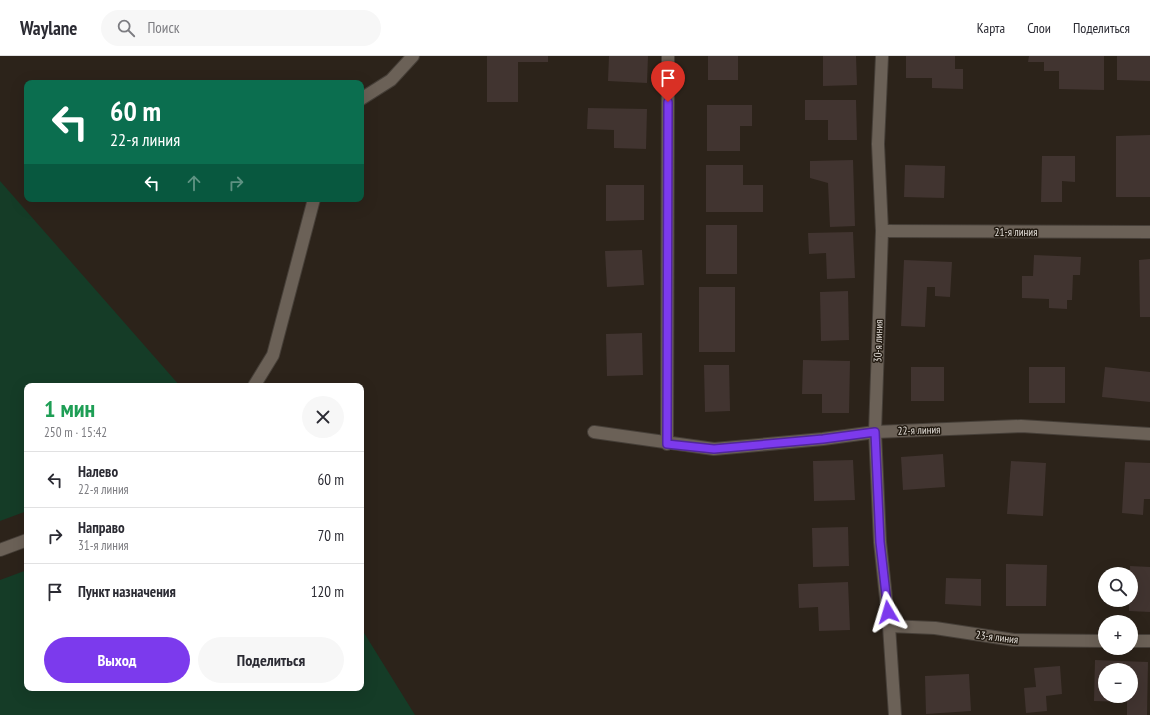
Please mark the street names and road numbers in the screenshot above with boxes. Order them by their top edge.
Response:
street label: 21-я линия [995,225,1037,239]
street label: 30-я линия [870,319,886,363]
street label: 22-я линия [897,422,941,438]
street label: 23-я линия [975,627,1019,647]

